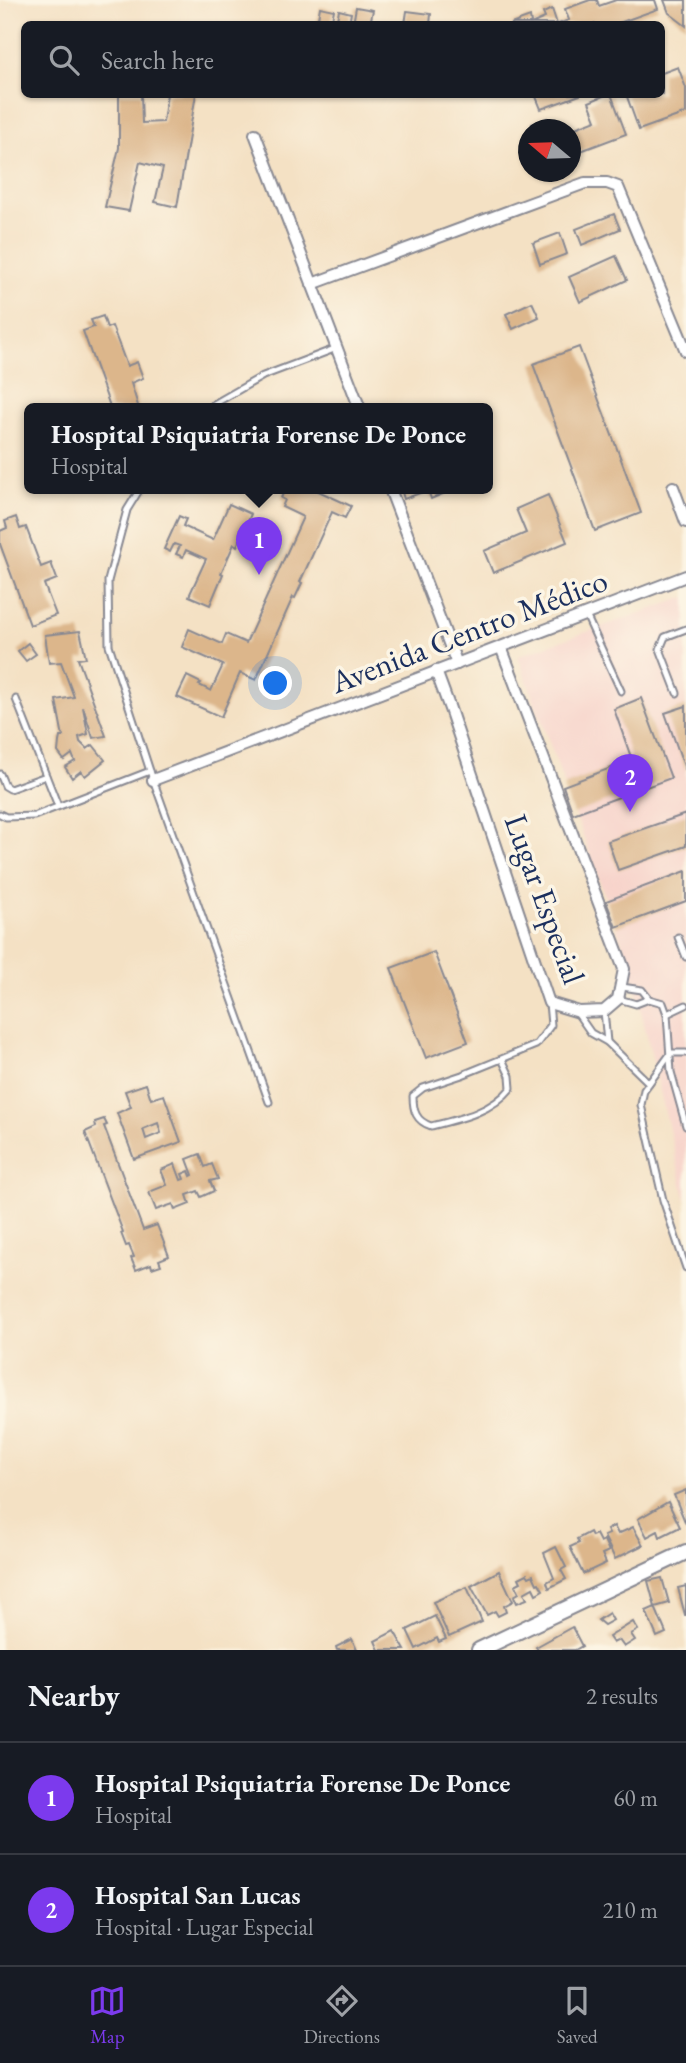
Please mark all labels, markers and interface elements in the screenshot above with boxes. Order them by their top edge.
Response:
search box [21,21,665,98]
icon: search [45,41,83,79]
text: Search here [101,43,214,77]
north arrow [518,119,581,182]
popup [24,403,493,494]
text: Hospital Psiquiatria Forense De Ponce [51,417,466,451]
text: Hospital [51,451,128,481]
pin: 1 [236,517,282,575]
street label: Avenida Centro Médico [324,559,613,704]
your location [258,666,292,700]
pin: 2 [607,754,653,812]
street label: Lugar Especial [495,808,595,990]
text: Nearby [28,1676,120,1715]
text: 2 results [586,1681,658,1711]
text: Hospital Psiquiatria Forense De Ponce [95,1766,510,1800]
text: 1 [45,1783,57,1813]
text: 60 m [613,1783,658,1813]
text: Hospital [95,1800,172,1830]
text: Hospital San Lucas [95,1878,301,1912]
text: 2 [45,1895,57,1925]
text: 210 m [602,1895,658,1925]
text: Hospital · Lugar Especial [95,1912,314,1942]
tab: Map [88,1982,126,2049]
tab: Directions [303,1982,380,2049]
tab: Saved [557,1982,598,2049]

